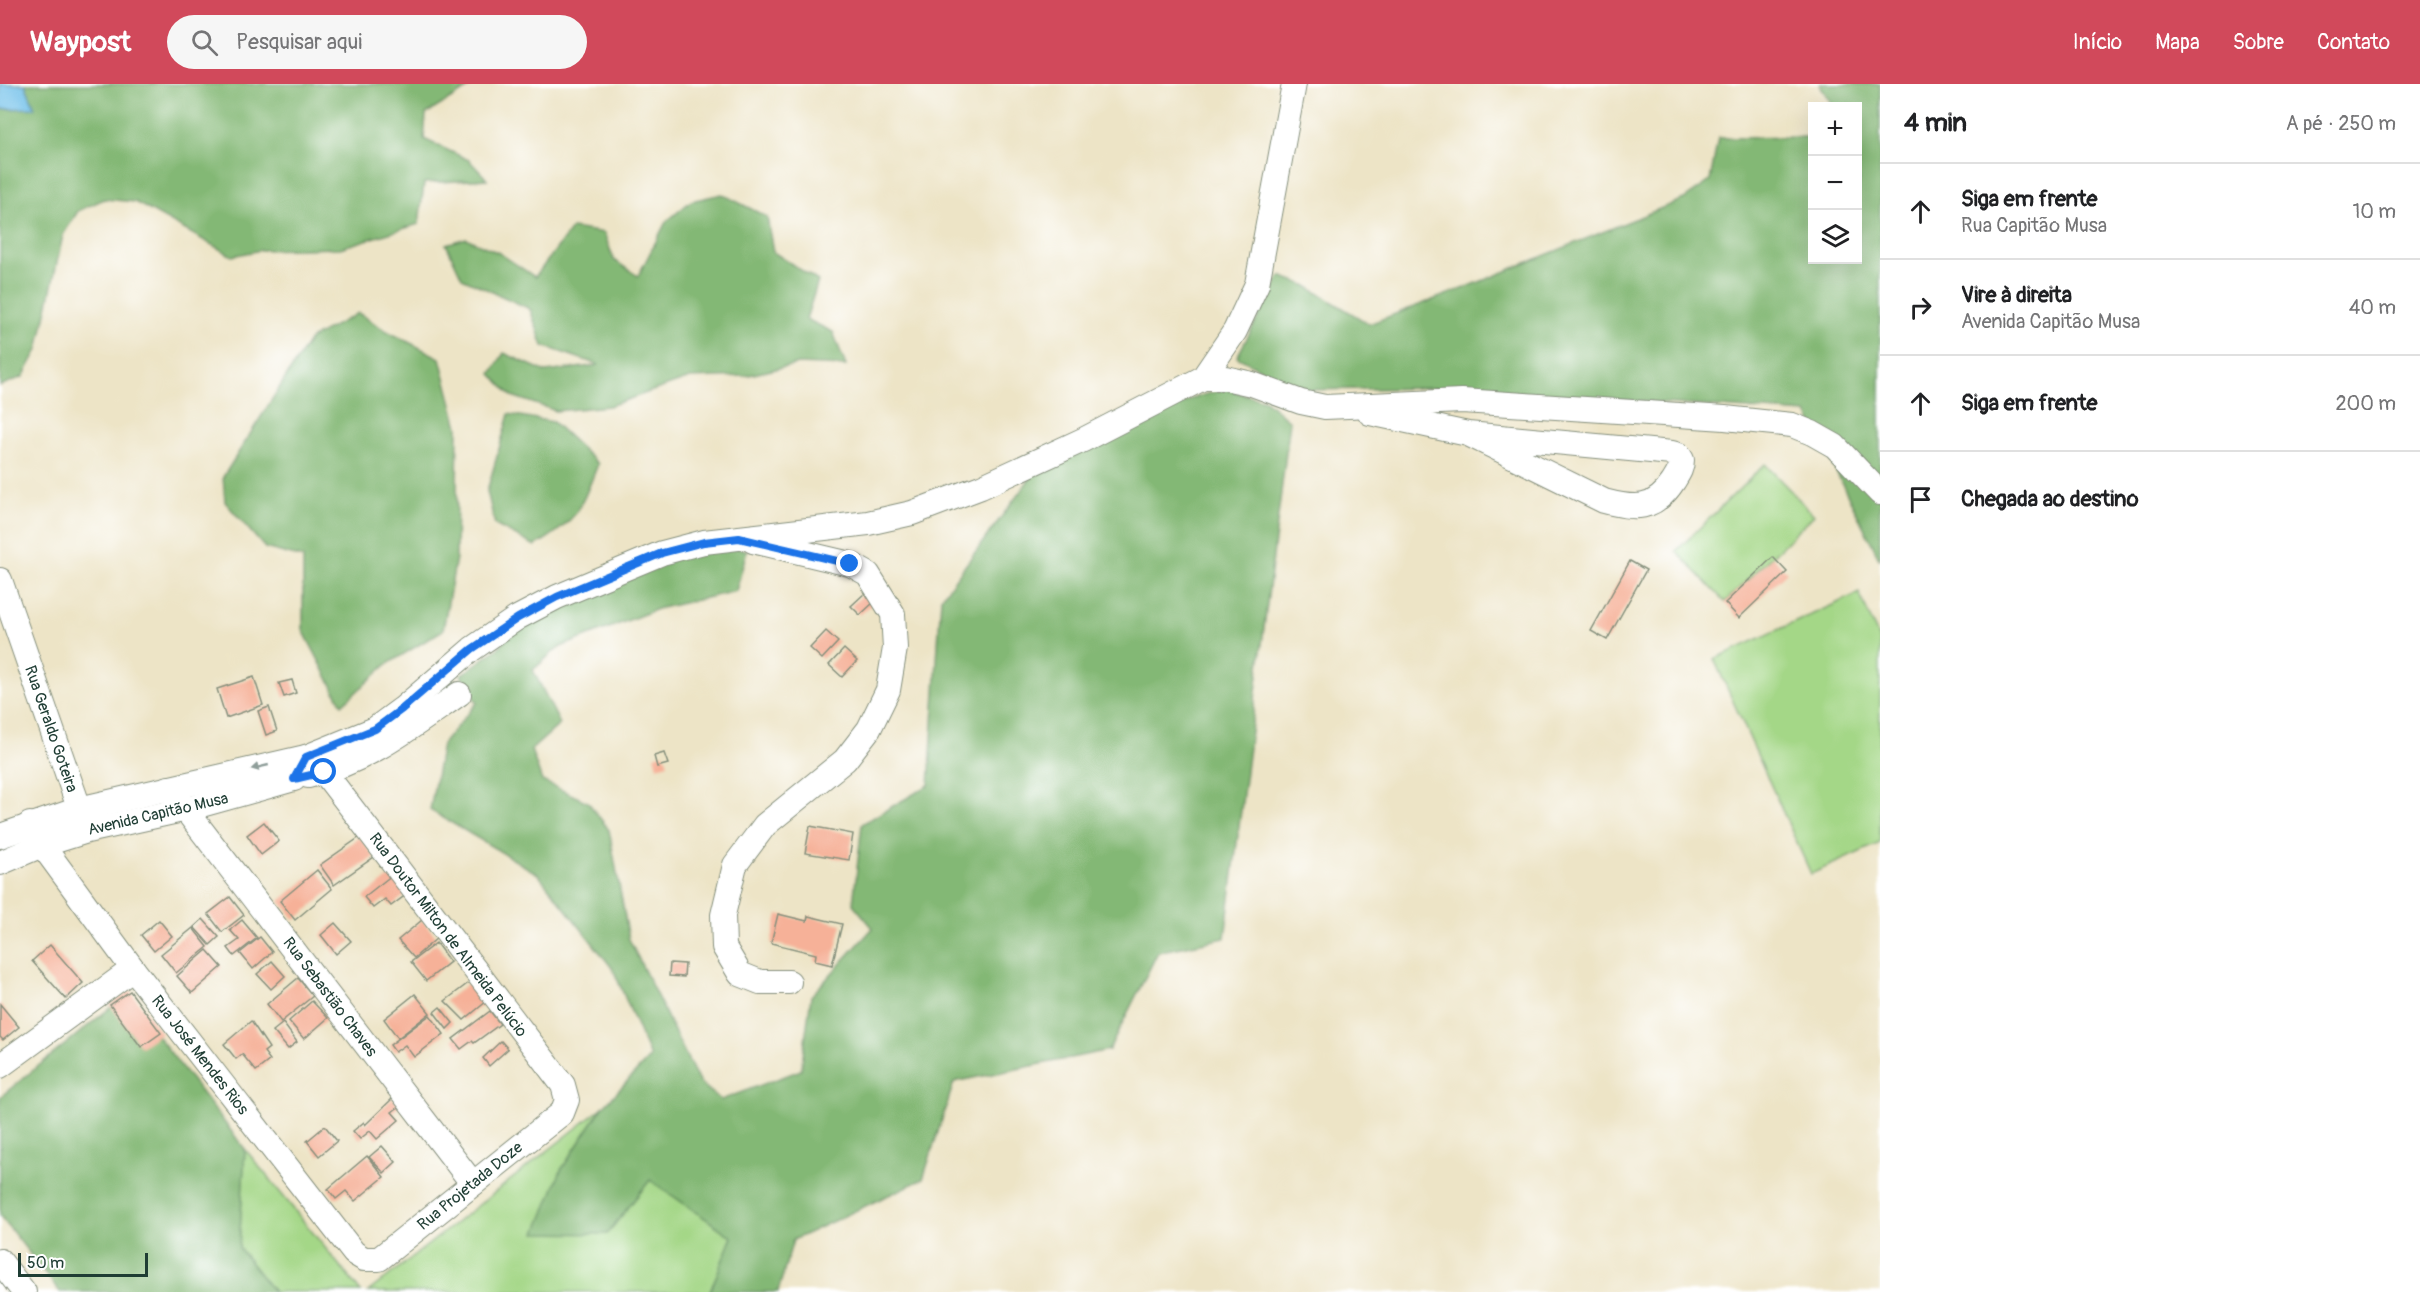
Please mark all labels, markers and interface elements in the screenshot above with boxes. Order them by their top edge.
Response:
search box [167,15,587,69]
text: Waypost [30,25,131,60]
icon: search [188,26,221,59]
text: Pesquisar aqui [236,28,362,56]
text: Início [2073,29,2122,56]
text: Mapa [2155,29,2200,56]
text: Sobre [2233,29,2284,56]
text: Contato [2317,29,2390,56]
map controls [1808,102,1862,264]
button: + [1808,102,1862,156]
text: 4 min [1904,107,1967,139]
text: A pé · 250 m [2286,111,2396,136]
button: − [1808,156,1862,210]
text: Siga em frente [1961,185,2097,213]
icon: ahead [1904,195,1937,228]
text: 10 m [2352,199,2396,224]
button: layers [1808,210,1862,264]
text: Rua Capitão Musa [1961,213,2107,238]
text: Vire à direita [1961,281,2072,309]
icon: right [1904,291,1937,324]
text: 40 m [2349,295,2396,320]
text: Avenida Capitão Musa [1961,309,2140,334]
icon: ahead [1904,387,1937,420]
text: Siga em frente [1961,389,2097,417]
text: 200 m [2335,391,2396,416]
icon: arrive [1904,483,1937,516]
text: Chegada ao destino [1961,485,2139,513]
route end [836,550,862,576]
street label: Rua Geraldo Goteira [20,663,82,795]
route start [310,758,336,784]
one-way arrow [251,763,269,773]
street label: Avenida Capitão Musa [86,788,230,840]
street label: Rua Doutor Milton de Almeida Pelúcio [365,829,532,1041]
street label: Rua Sebastião Chaves [279,933,381,1061]
street label: Rua José Mendes Rios [147,991,253,1119]
street label: Rua Projetada Doze [413,1137,527,1235]
scale bar [18,1250,148,1278]
text: 50 m [27,1253,64,1273]

